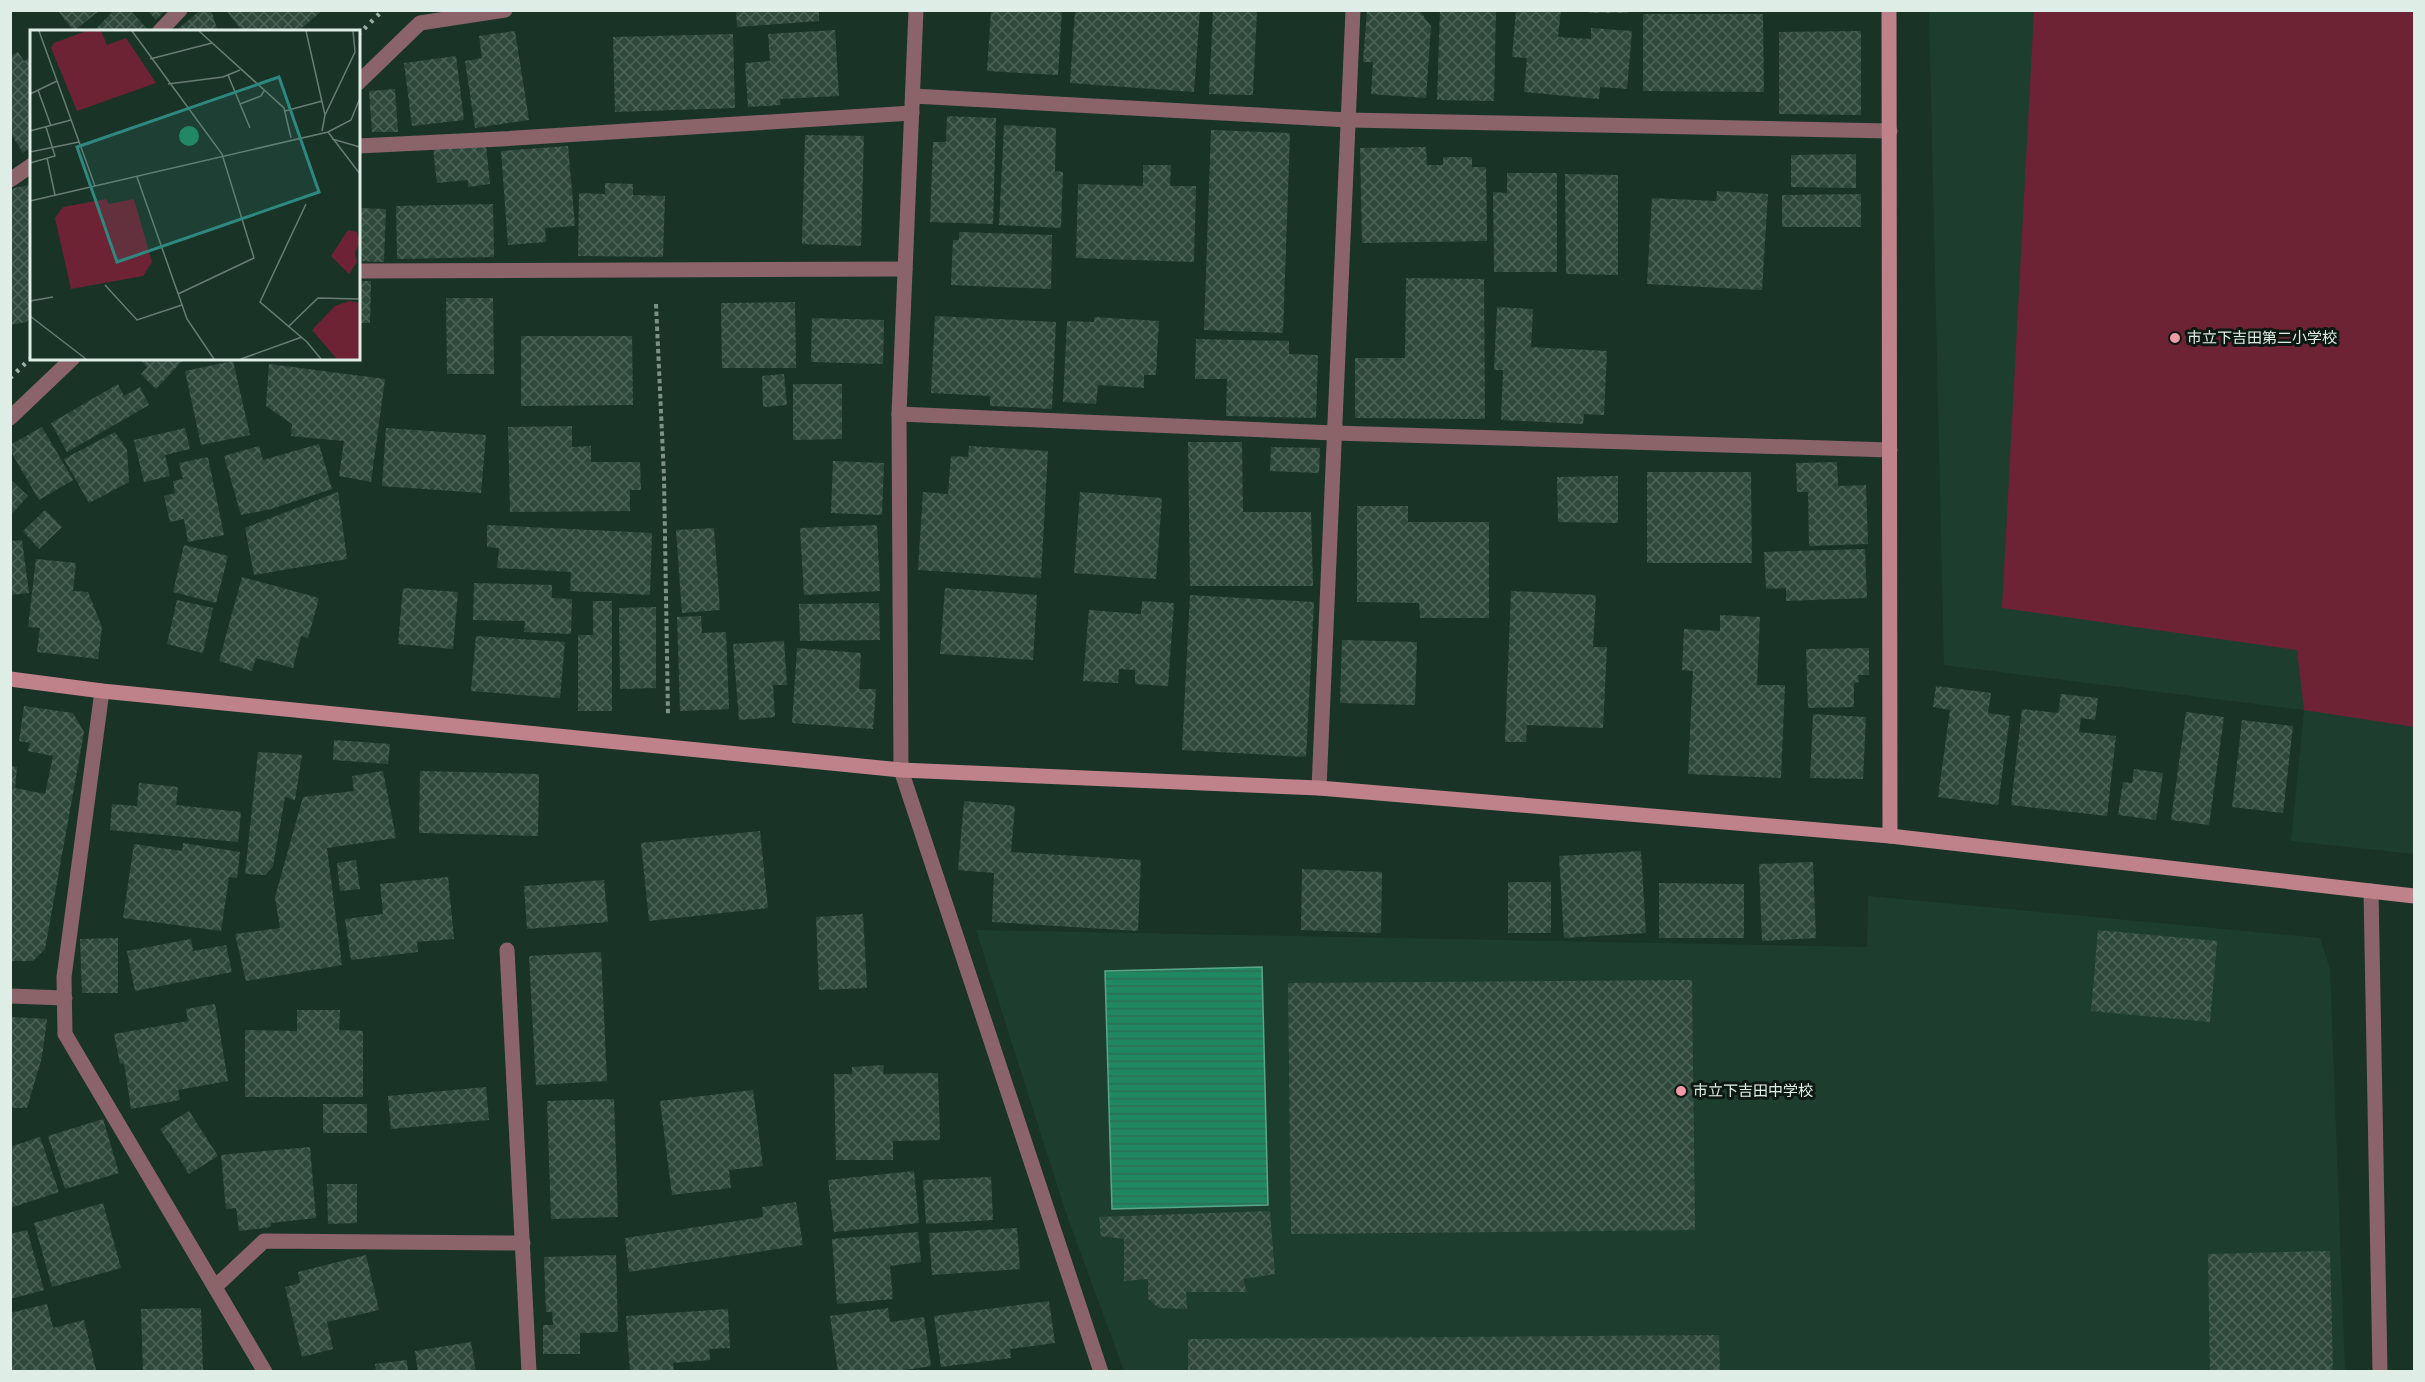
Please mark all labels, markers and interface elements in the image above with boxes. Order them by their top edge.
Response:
inset map [30,30,360,360]
place label: 市立下吉田第二小学校 [2187,327,2337,347]
marker: 市立下吉田第二小学校 [2168,331,2182,345]
place label: 市立下吉田中学校 [1693,1080,1813,1100]
marker: 市立下吉田中学校 [1674,1084,1688,1098]

